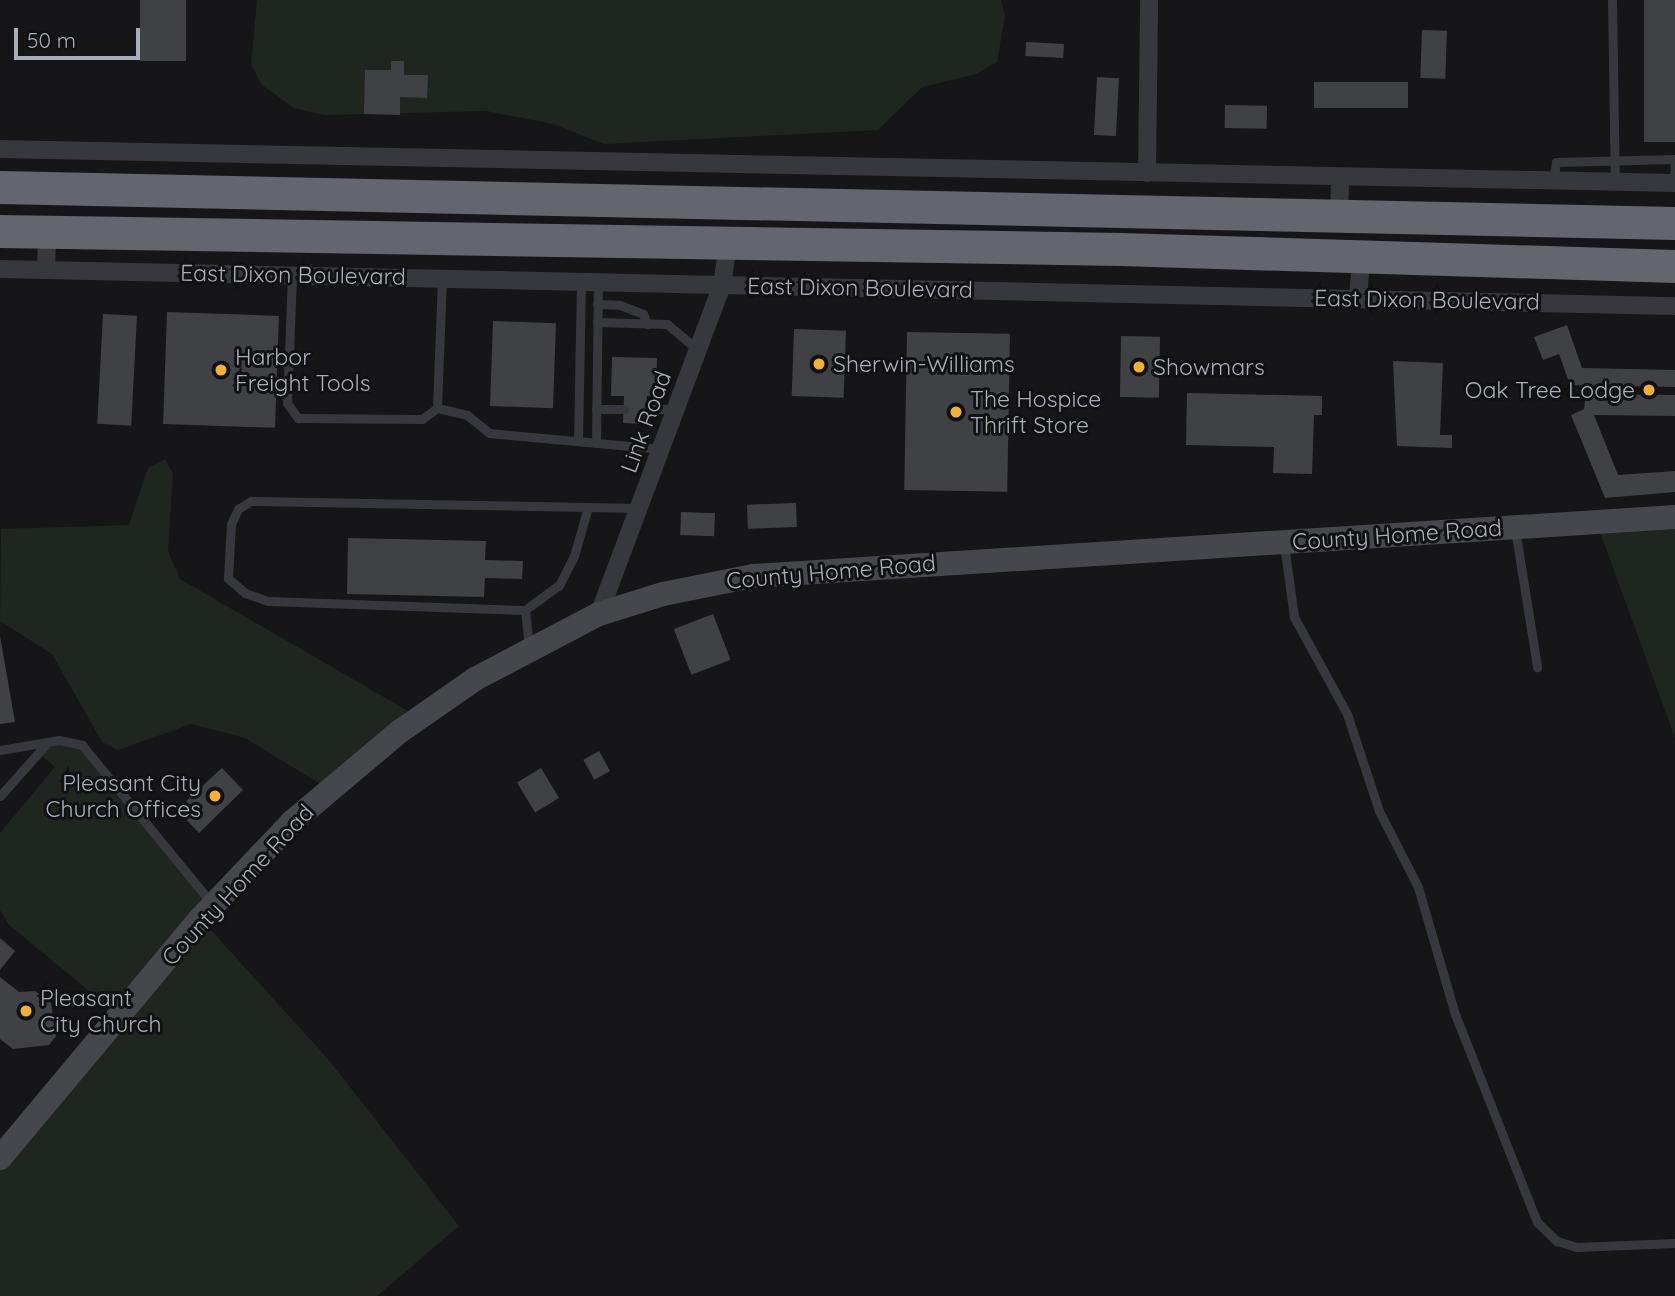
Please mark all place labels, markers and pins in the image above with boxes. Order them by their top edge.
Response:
place label: Harbor Freight Tools [235,343,371,397]
place label: Sherwin-Williams [833,350,1015,378]
place label: Showmars [1153,353,1265,381]
marker: Sherwin-Williams [811,356,827,372]
marker: Showmars [1131,359,1147,375]
marker: Harbor Freight Tools [213,362,229,378]
place label: Oak Tree Lodge [1465,376,1635,404]
marker: Oak Tree Lodge [1641,382,1657,398]
place label: The Hospice Thrift Store [970,385,1101,439]
marker: The Hospice Thrift Store [948,404,964,420]
place label: Pleasant City Church Offices [45,769,201,823]
marker: Pleasant City Church Offices [207,788,223,804]
place label: Pleasant City Church [40,984,162,1038]
marker: Pleasant City Church [18,1003,34,1019]

